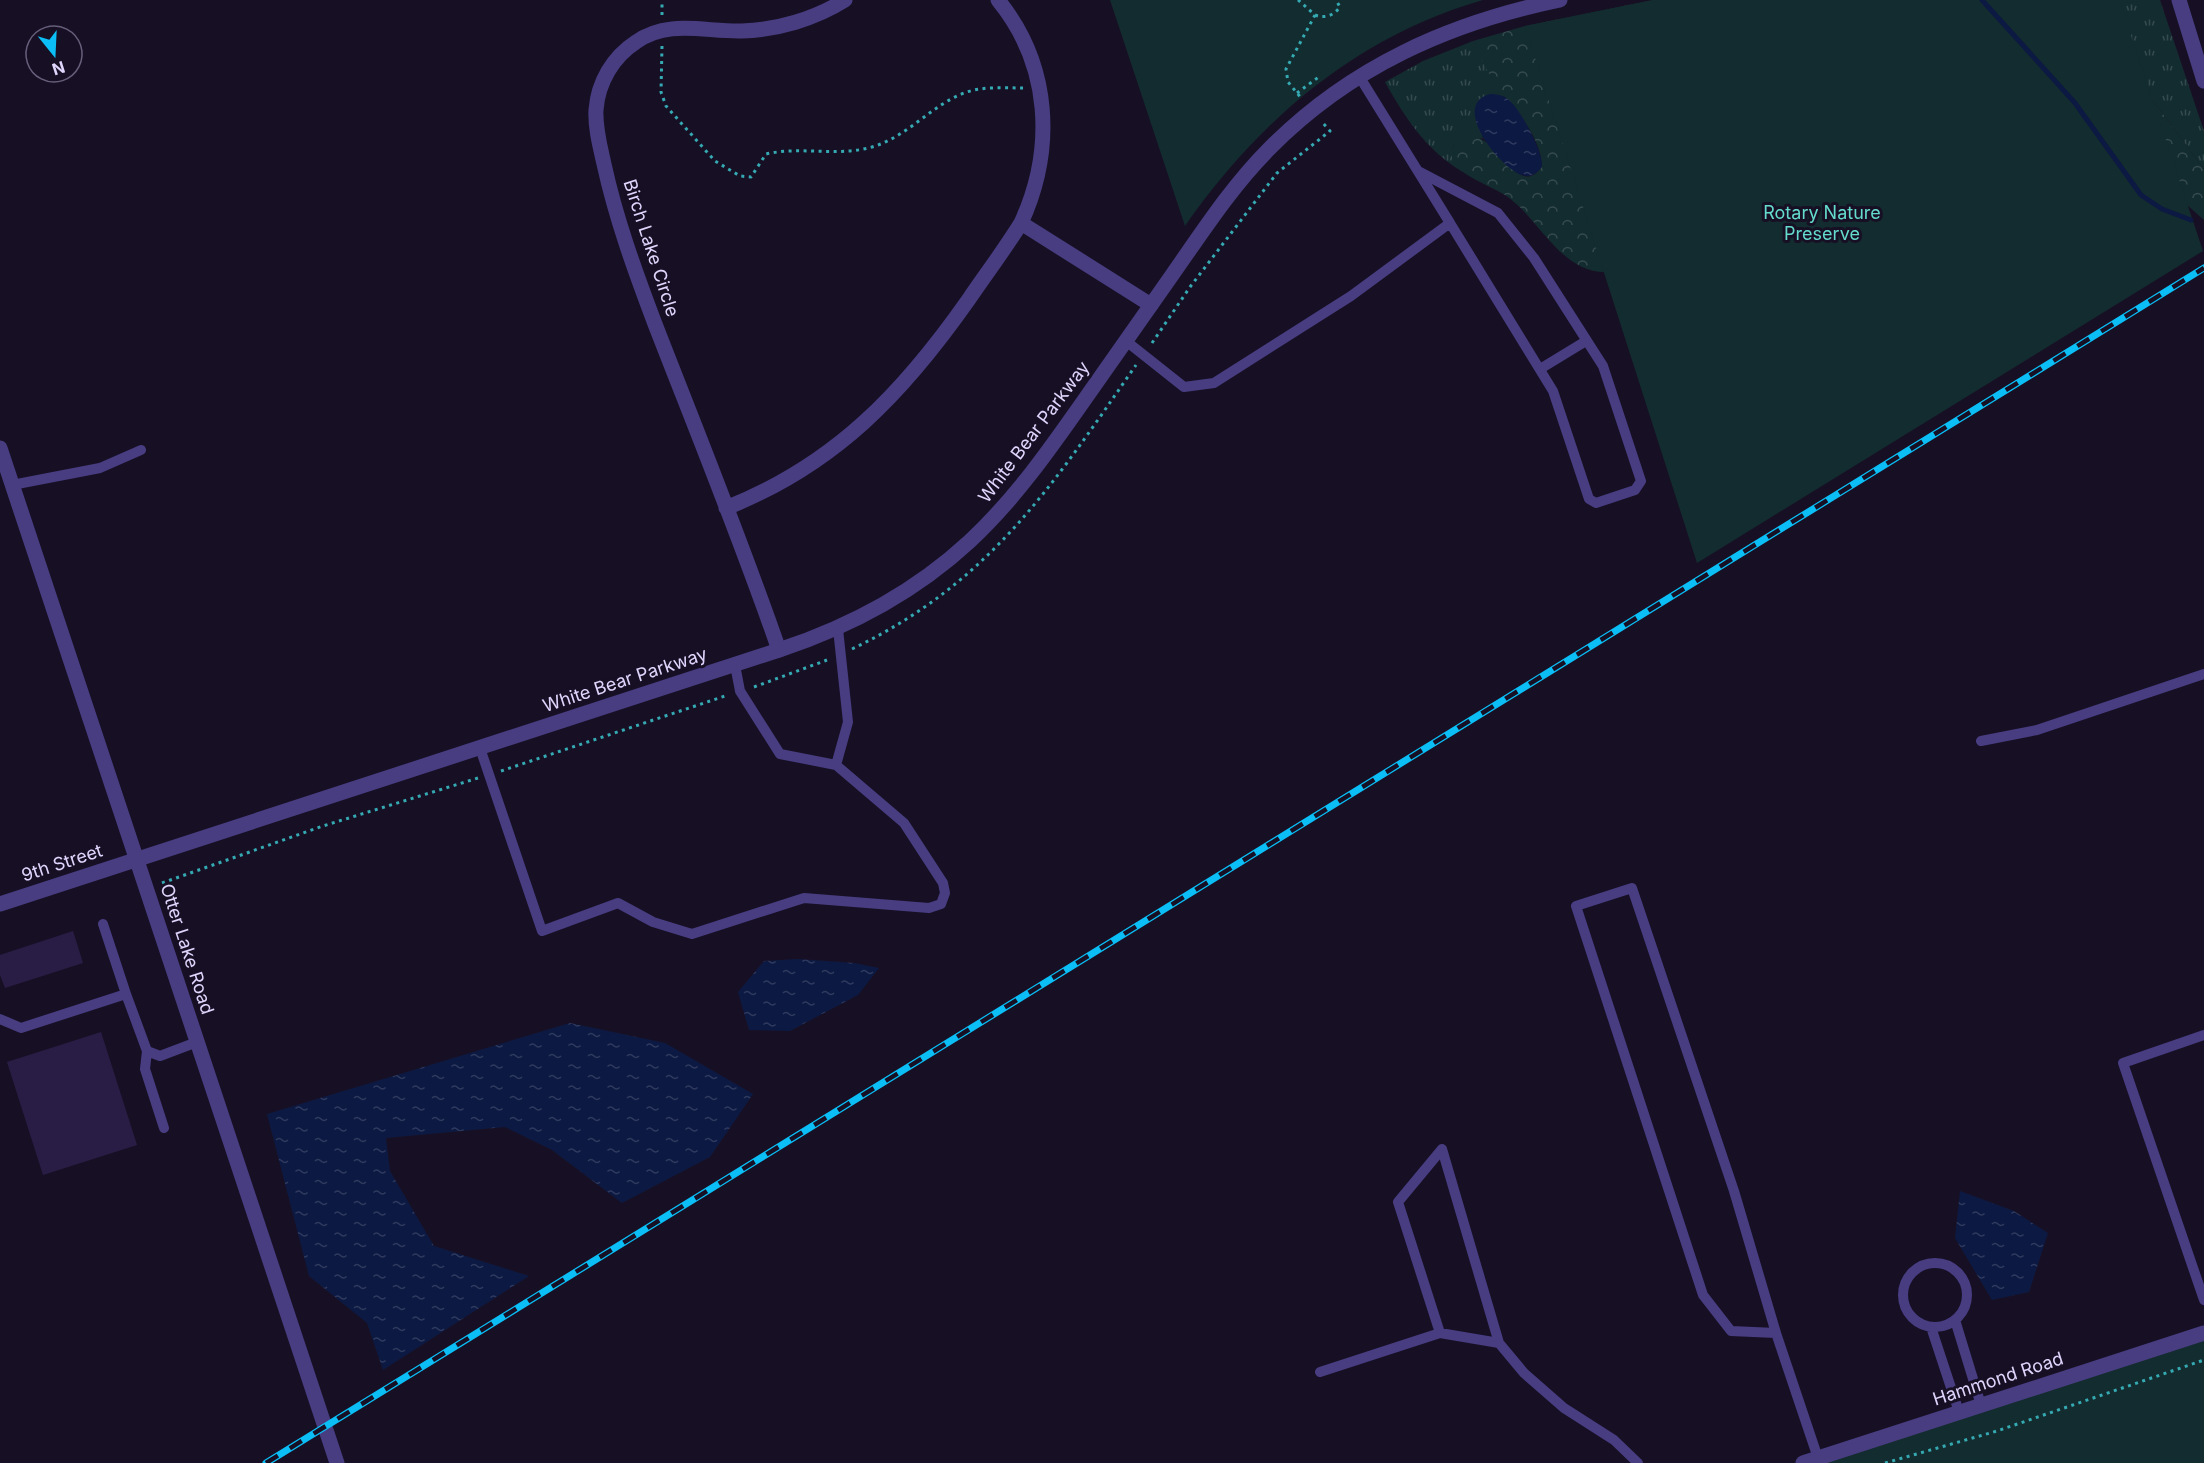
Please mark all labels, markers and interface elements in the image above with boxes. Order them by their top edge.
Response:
north arrow [24,24,84,84]
text: N [50,57,68,80]
street label: Birch Lake Circle [619,177,684,319]
park label: Rotary Nature Preserve [1763,202,1881,244]
street label: White Bear Parkway [974,357,1094,507]
street label: White Bear Parkway [540,643,710,716]
street label: 9th Street [19,840,105,885]
street label: Otter Lake Road [156,881,218,1017]
street label: Hammond Road [1930,1348,2066,1410]

